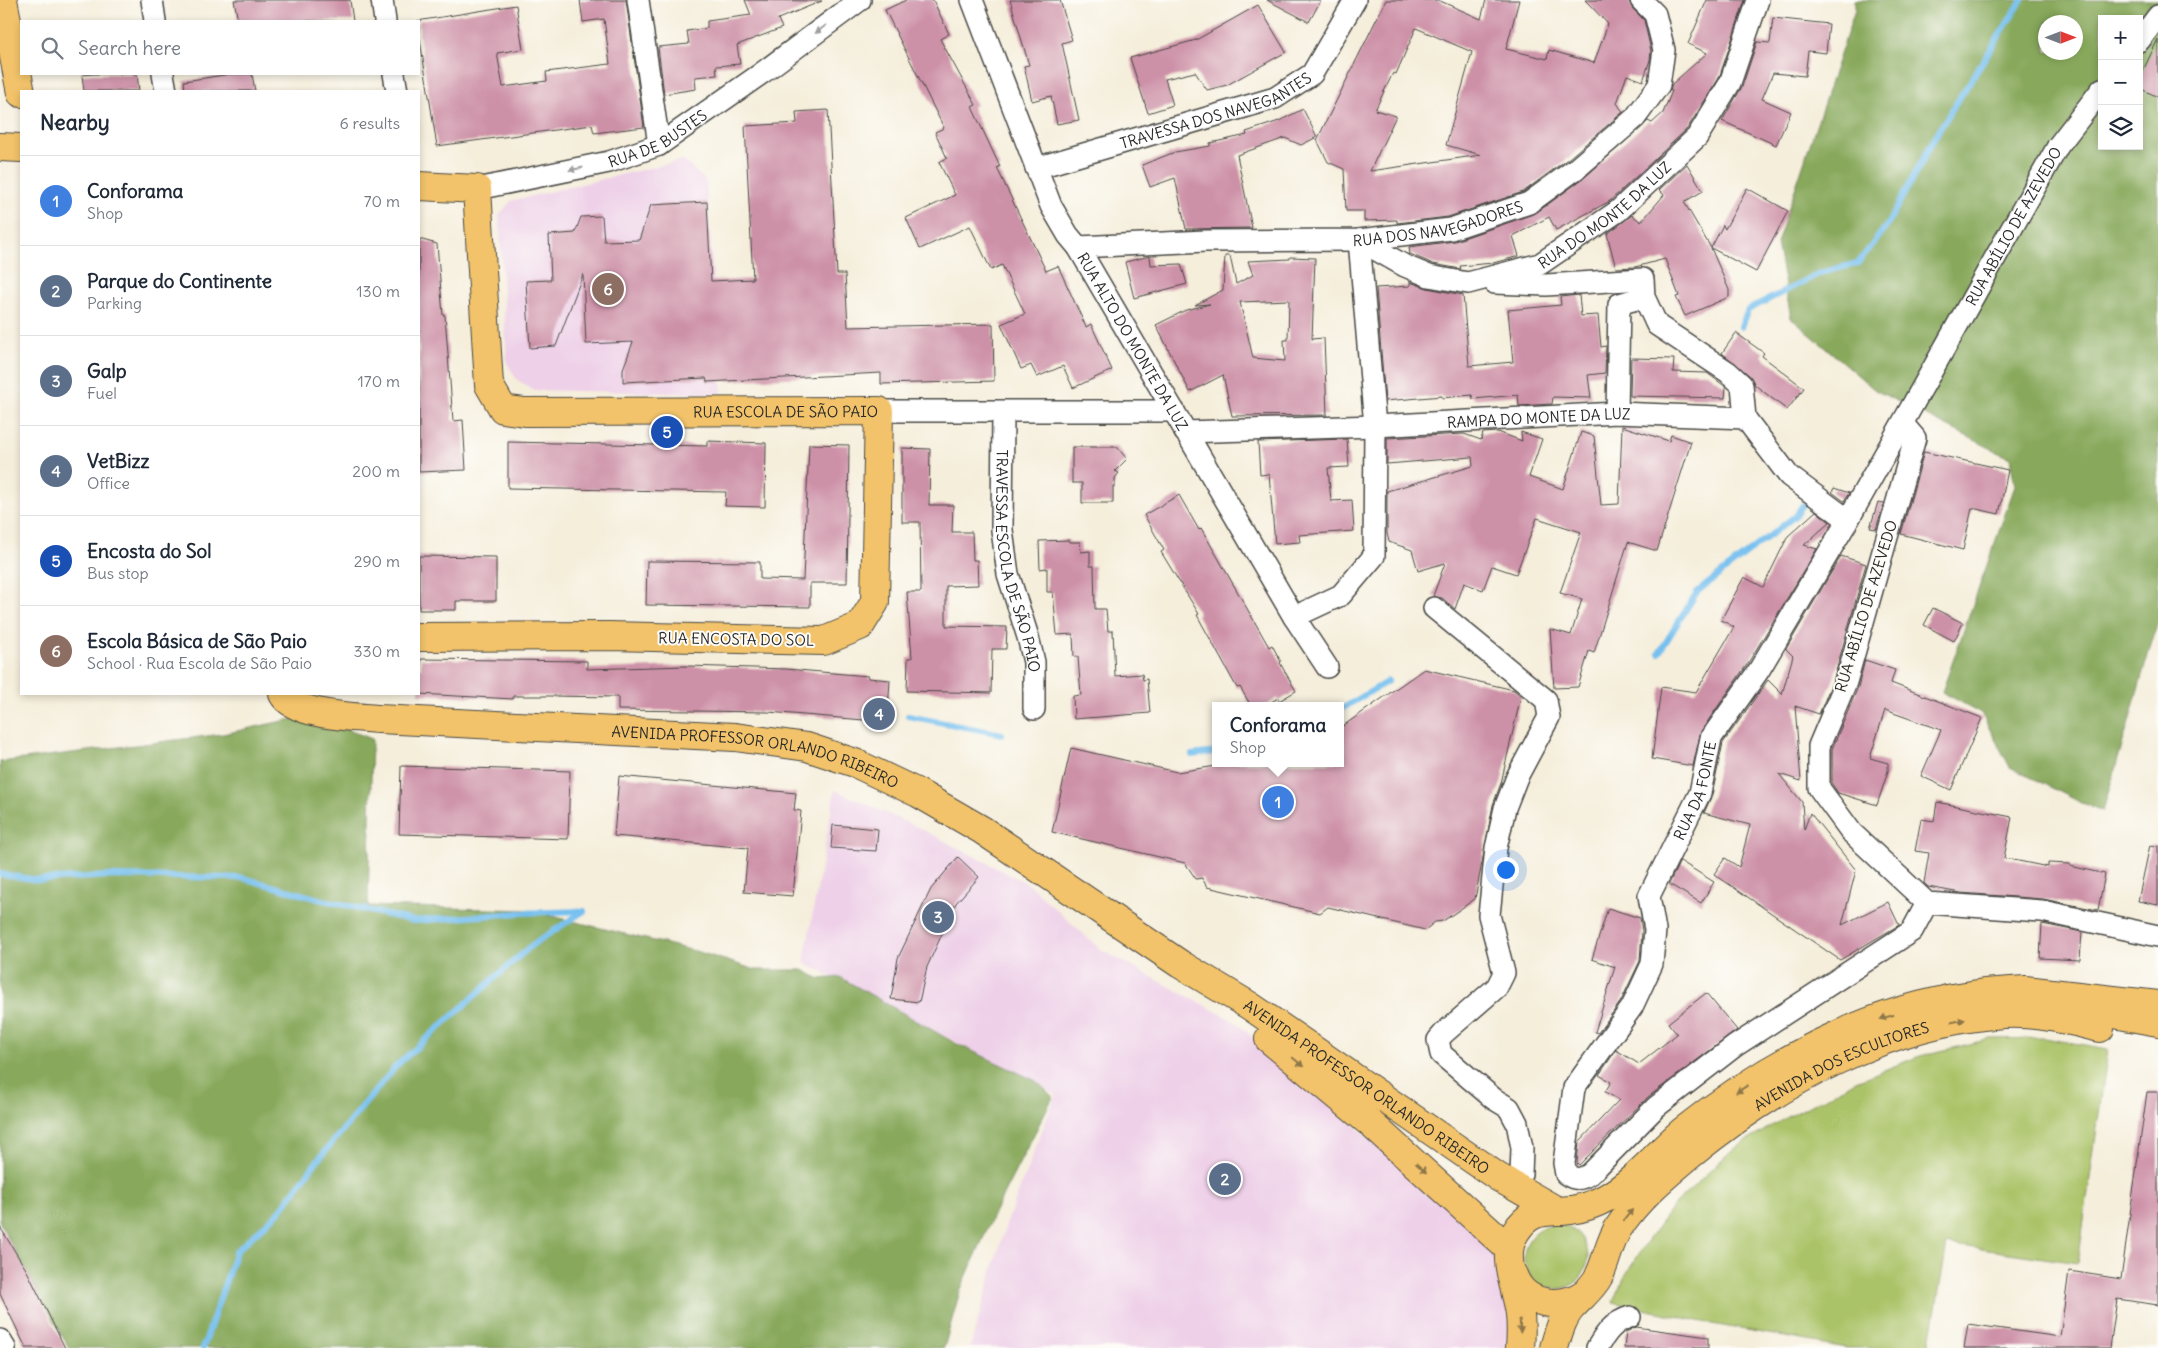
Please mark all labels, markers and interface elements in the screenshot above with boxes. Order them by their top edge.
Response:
north arrow [2038,15,2083,60]
map controls [2098,15,2143,150]
button: + [2098,15,2143,60]
search box [20,20,420,75]
one-way arrow [814,24,828,34]
icon: search [38,34,66,62]
text: Search here [78,36,181,60]
button: − [2098,60,2143,105]
street label: TRAVESSA DOS NAVEGANTES [1118,68,1315,152]
street label: RUA DE BUSTES [606,105,710,171]
button: layers [2098,105,2143,150]
text: Nearby [40,109,110,136]
text: 6 results [339,113,400,133]
street label: RUA ABÍLIO DE AZEVEDO [1961,143,2065,309]
street label: RUA DO MONTE DA LUZ [1534,157,1675,272]
one-way arrow [569,165,584,173]
text: Conforama [87,179,183,203]
text: 1 [53,191,59,211]
text: 70 m [364,191,400,211]
street label: RUA DOS NAVEGADORES [1353,196,1525,250]
text: Shop [87,203,123,223]
street label: RUA ALTO DO MONTE DA LUZ [1074,249,1193,434]
text: Parque do Continente [87,269,272,293]
pin: 6 [592,270,624,308]
text: 2 [52,281,60,301]
text: 130 m [356,281,400,301]
text: Parking [87,293,142,313]
text: Galp [87,359,127,383]
text: 3 [51,371,61,391]
text: 170 m [357,371,400,391]
text: Fuel [87,383,117,403]
street label: RUA ESCOLA DE SÃO PAIO [693,402,878,421]
street label: RAMPA DO MONTE DA LUZ [1446,403,1631,432]
pin: 5 [651,413,683,451]
text: VetBizz [87,449,150,473]
street label: TRAVESSA ESCOLA DE SÃO PAIO [992,450,1044,672]
text: 4 [51,461,61,481]
text: 200 m [352,461,400,481]
text: Office [87,473,130,493]
street label: RUA ABÍLIO DE AZEVEDO [1831,518,1901,694]
text: Encosta do Sol [87,539,212,563]
text: 5 [51,551,61,571]
text: 290 m [354,551,400,571]
text: Bus stop [87,563,149,583]
street label: RUA ENCOSTA DO SOL [658,628,814,650]
text: Escola Básica de São Paio [87,629,307,653]
text: 6 [51,641,61,661]
text: 330 m [353,641,400,661]
text: School · Rua Escola de São Paio [87,653,312,673]
pin: 4 [863,695,895,733]
popup [1212,702,1344,767]
text: Conforama [1230,713,1326,737]
street label: AVENIDA PROFESSOR ORLANDO RIBEIRO [611,721,902,792]
text: Shop [1230,737,1266,757]
street label: RUA DA FONTE [1669,739,1720,843]
pin: 1 [1262,783,1294,821]
your location [1493,857,1519,883]
pin: 3 [922,898,954,936]
street label: AVENIDA PROFESSOR ORLANDO RIBEIRO [1240,995,1493,1178]
one-way arrow [1880,1013,1895,1021]
one-way arrow [1951,1016,1967,1024]
street label: AVENIDA DOS ESCULTORES [1750,1017,1931,1115]
one-way arrow [1291,1057,1304,1068]
one-way arrow [1736,1084,1749,1094]
pin: 2 [1209,1160,1241,1198]
one-way arrow [1415,1162,1427,1174]
one-way arrow [1622,1209,1633,1222]
one-way arrow [1517,1318,1525,1334]

